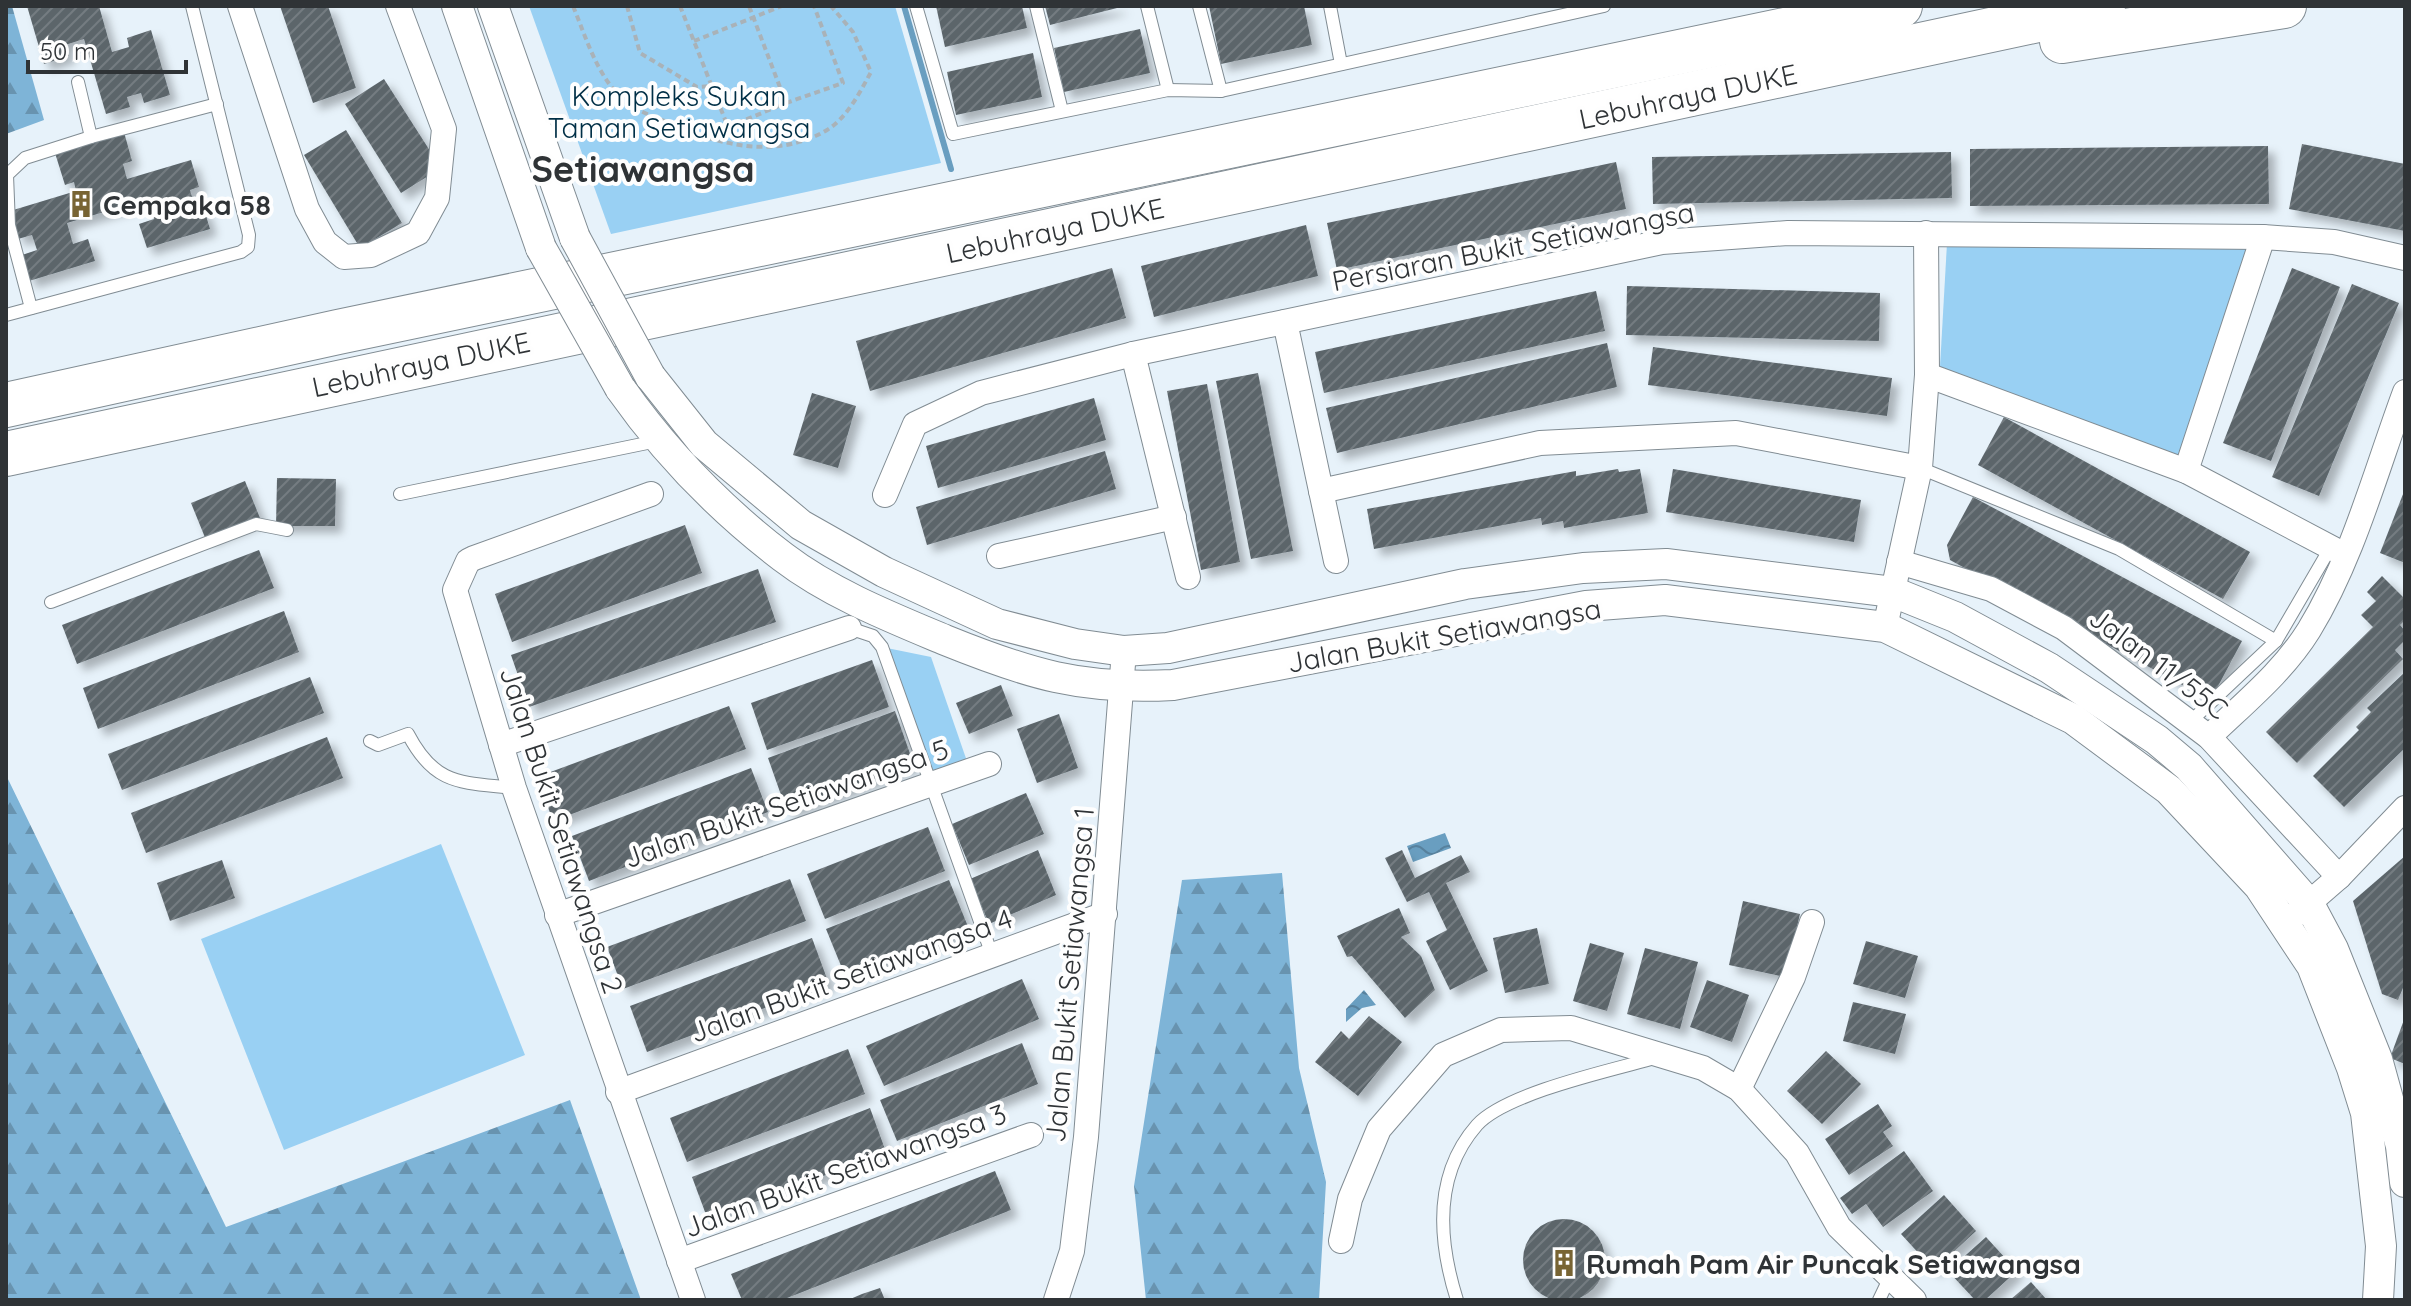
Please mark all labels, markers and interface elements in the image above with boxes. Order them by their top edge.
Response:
scale bar [28,24,186,74]
text: 50 m [40,36,96,66]
street label: Lebuhraya DUKE [1576,56,1800,136]
park label: Kompleks Sukan Taman Setiawangsa [547,78,811,145]
district label: Setiawangsa [531,146,755,191]
place label: Cempaka 58 [103,187,271,222]
building icon: Cempaka 58 [66,189,96,219]
street label: Lebuhraya DUKE [943,190,1167,270]
street label: Persiaran Bukit Setiawangsa [1329,194,1697,298]
street label: Lebuhraya DUKE [309,324,533,404]
street label: Jalan Bukit Setiawangsa [1284,590,1604,680]
street label: Jalan 11/55C [2083,600,2235,726]
street label: Jalan Bukit Setiawangsa 2 [493,662,631,998]
street label: Jalan Bukit Setiawangsa 5 [619,731,953,875]
street label: Jalan Bukit Setiawangsa 1 [1037,806,1101,1144]
street label: Jalan Bukit Setiawangsa 4 [685,900,1017,1050]
street label: Jalan Bukit Setiawangsa 3 [679,1095,1011,1245]
place label: Rumah Pam Air Puncak Setiawangsa [1586,1246,2081,1281]
building icon: Rumah Pam Air Puncak Setiawangsa [1549,1248,1579,1278]

